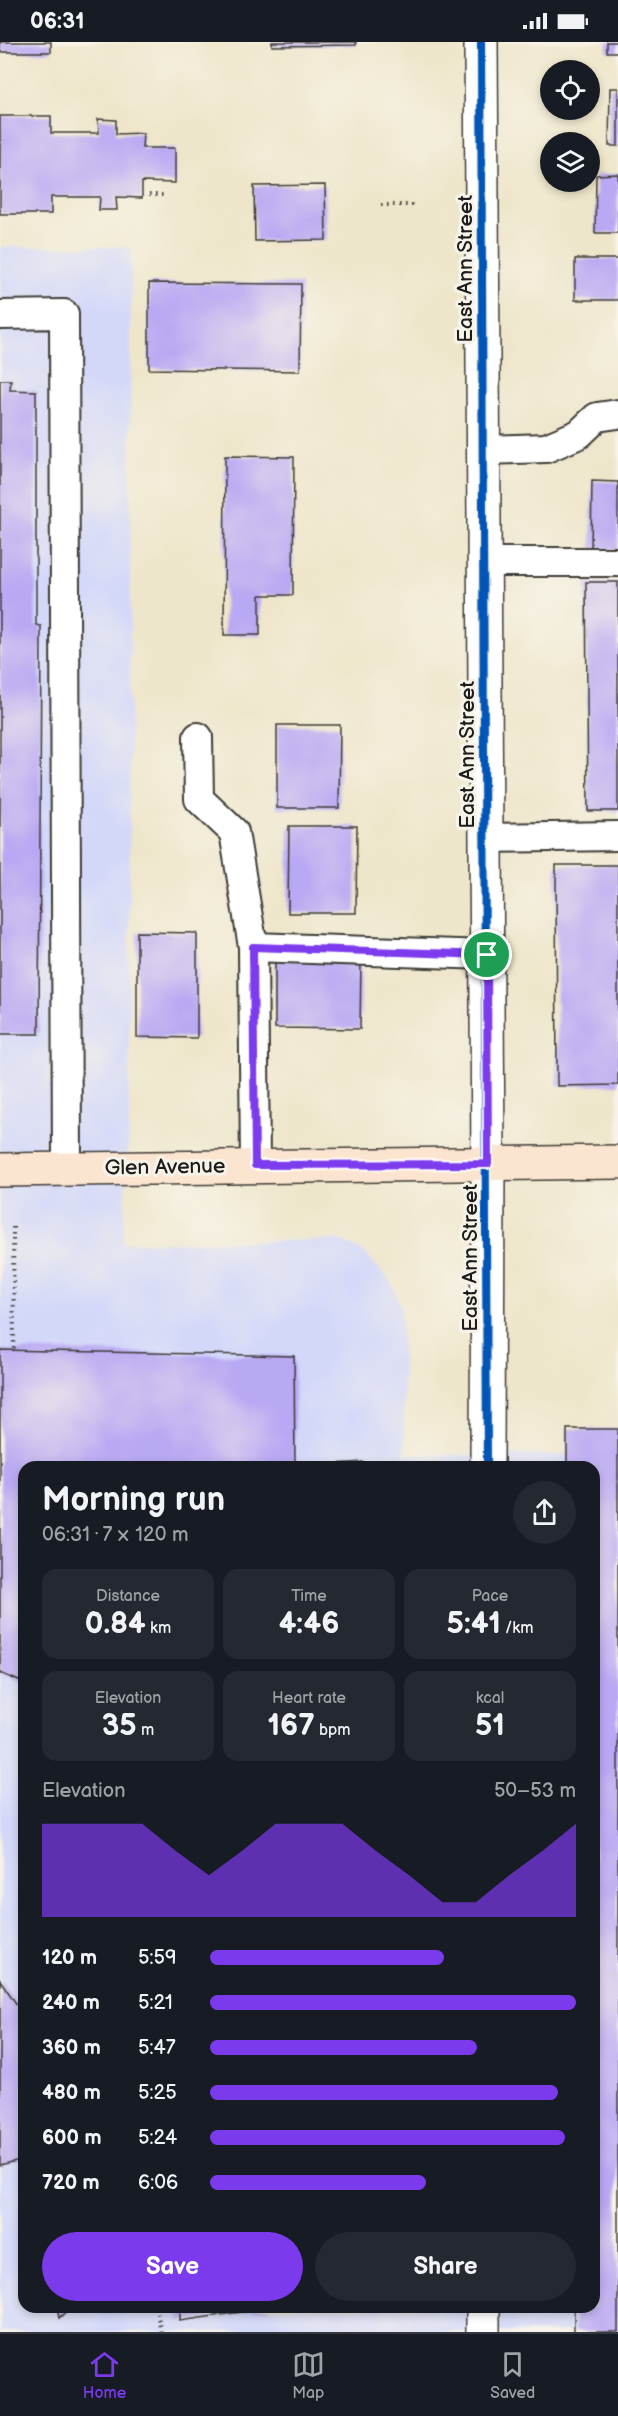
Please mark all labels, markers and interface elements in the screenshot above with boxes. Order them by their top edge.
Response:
text: 06:31 [30,8,84,35]
map controls [540,60,600,192]
button: locate [540,60,600,120]
button: layers [540,132,600,192]
street label: East Ann Street [453,195,478,343]
street label: East Ann Street [455,681,480,829]
pin [461,929,512,980]
icon: arrive [470,938,503,971]
street label: Glen Avenue [104,1153,226,1181]
street label: East Ann Street [458,1184,483,1332]
text: Morning run [42,1480,225,1520]
button: share [513,1481,576,1544]
text: 06:31 · 7 × 120 m [42,1523,189,1547]
text: Distance [96,1587,160,1606]
text: Time [291,1587,327,1606]
text: Pace [472,1587,508,1606]
text: 0.84 [85,1606,146,1642]
text: 4:46 [279,1606,339,1642]
text: 5:41 [447,1606,501,1642]
text: km [146,1619,171,1638]
text: /km [501,1619,533,1638]
text: Elevation [95,1689,161,1708]
text: Heart rate [272,1689,346,1708]
text: kcal [476,1689,504,1708]
text: 35 [102,1708,137,1744]
text: 167 [267,1708,315,1744]
text: 51 [475,1708,505,1744]
text: m [137,1721,154,1740]
text: bpm [315,1721,351,1740]
text: Elevation [42,1779,125,1803]
text: 50–53 m [494,1779,576,1803]
text: 120 m [42,1946,97,1970]
text: 5:59 [138,1946,177,1970]
text: 240 m [42,1991,100,2015]
text: 5:21 [138,1991,173,2015]
text: 360 m [42,2036,101,2060]
text: 5:47 [138,2036,176,2060]
text: 480 m [42,2081,101,2105]
text: 5:25 [138,2081,177,2105]
text: 600 m [42,2126,102,2150]
text: 5:24 [138,2126,177,2150]
text: 720 m [42,2171,100,2195]
text: 6:06 [138,2171,178,2195]
button: Save [42,2232,303,2301]
button: Share [315,2232,576,2301]
tab: Home [83,2348,126,2403]
tab: Map [292,2348,325,2403]
tab: Saved [490,2348,535,2403]

